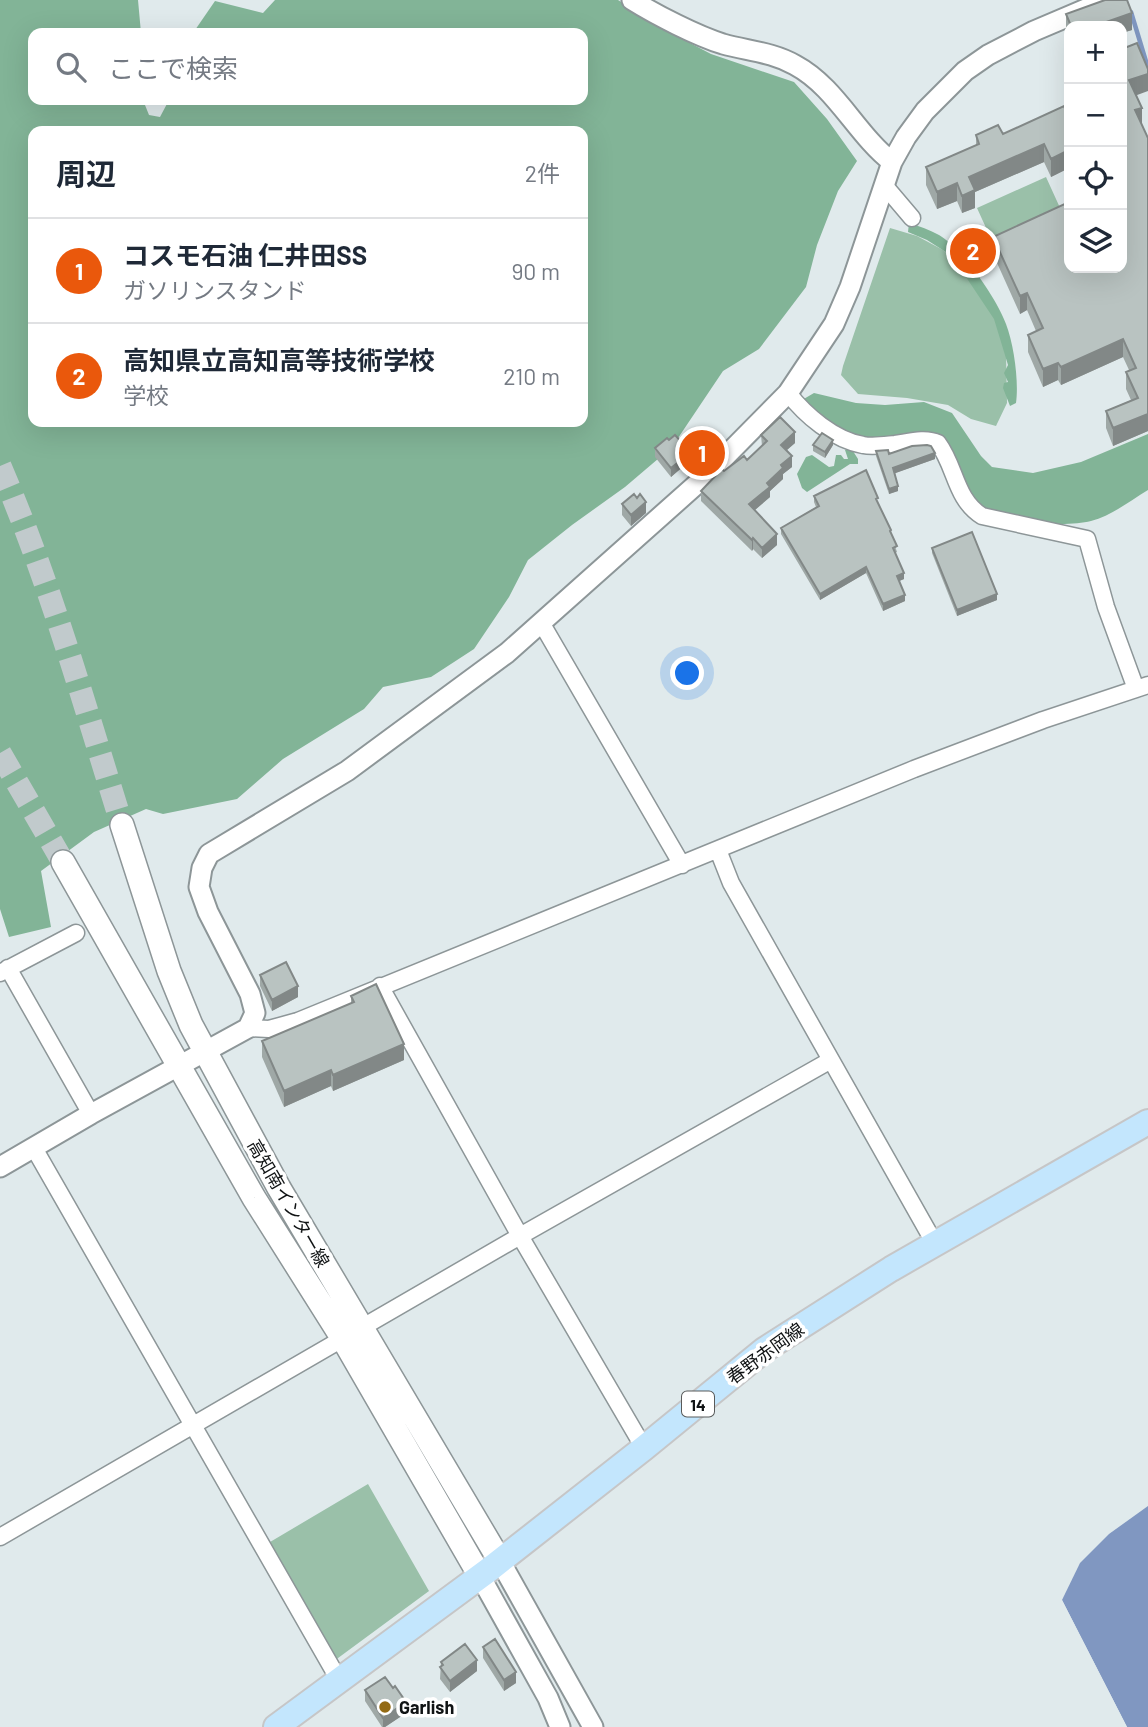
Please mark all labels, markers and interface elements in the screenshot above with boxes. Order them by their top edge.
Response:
map controls [1064,21,1127,273]
button: + [1064,21,1127,84]
search box [28,28,588,105]
icon: search [52,48,90,86]
text: ここで検索 [108,52,238,83]
button: − [1064,84,1127,147]
button: locate [1064,147,1127,210]
text: 周辺 [56,155,116,191]
text: 2件 [525,159,560,187]
button: layers [1064,210,1127,273]
pin: 2 [950,225,996,277]
text: コスモ石油 仁井田SS [123,239,367,270]
text: 1 [75,257,83,285]
text: 90 m [511,257,560,285]
text: ガソリンスタンド [123,276,307,304]
text: 高知県立高知高等技術学校 [123,344,435,375]
text: 2 [73,362,85,390]
text: 210 m [503,362,560,390]
text: 学校 [123,381,169,409]
pin: 1 [679,427,725,479]
your location [670,656,704,690]
street label: 高知南インター線 [243,1135,335,1271]
street label: 春野赤岡線 [722,1318,808,1388]
road number: 14 [682,1392,714,1416]
place label: Garlish [399,1696,454,1718]
marker: Garlish [377,1699,393,1715]

